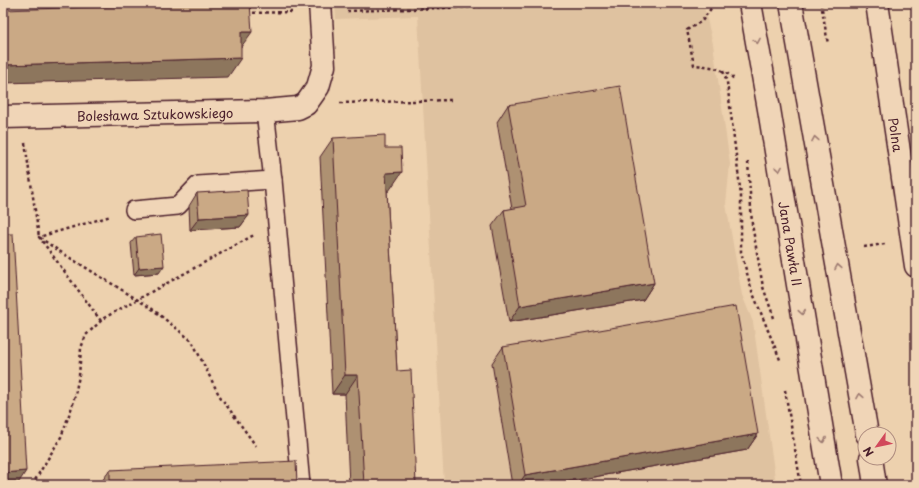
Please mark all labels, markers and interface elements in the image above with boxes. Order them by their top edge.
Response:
one-way arrow [752,38,760,45]
street label: Bolesława Sztukowskiego [76,102,234,125]
street label: Polna [885,116,909,154]
one-way arrow [812,136,820,143]
one-way arrow [774,166,783,173]
street label: Jana Pawła II [775,200,807,287]
one-way arrow [834,264,843,271]
one-way arrow [797,308,806,315]
one-way arrow [856,392,865,399]
north arrow [857,426,897,466]
one-way arrow [819,437,827,443]
text: N [859,443,878,460]

